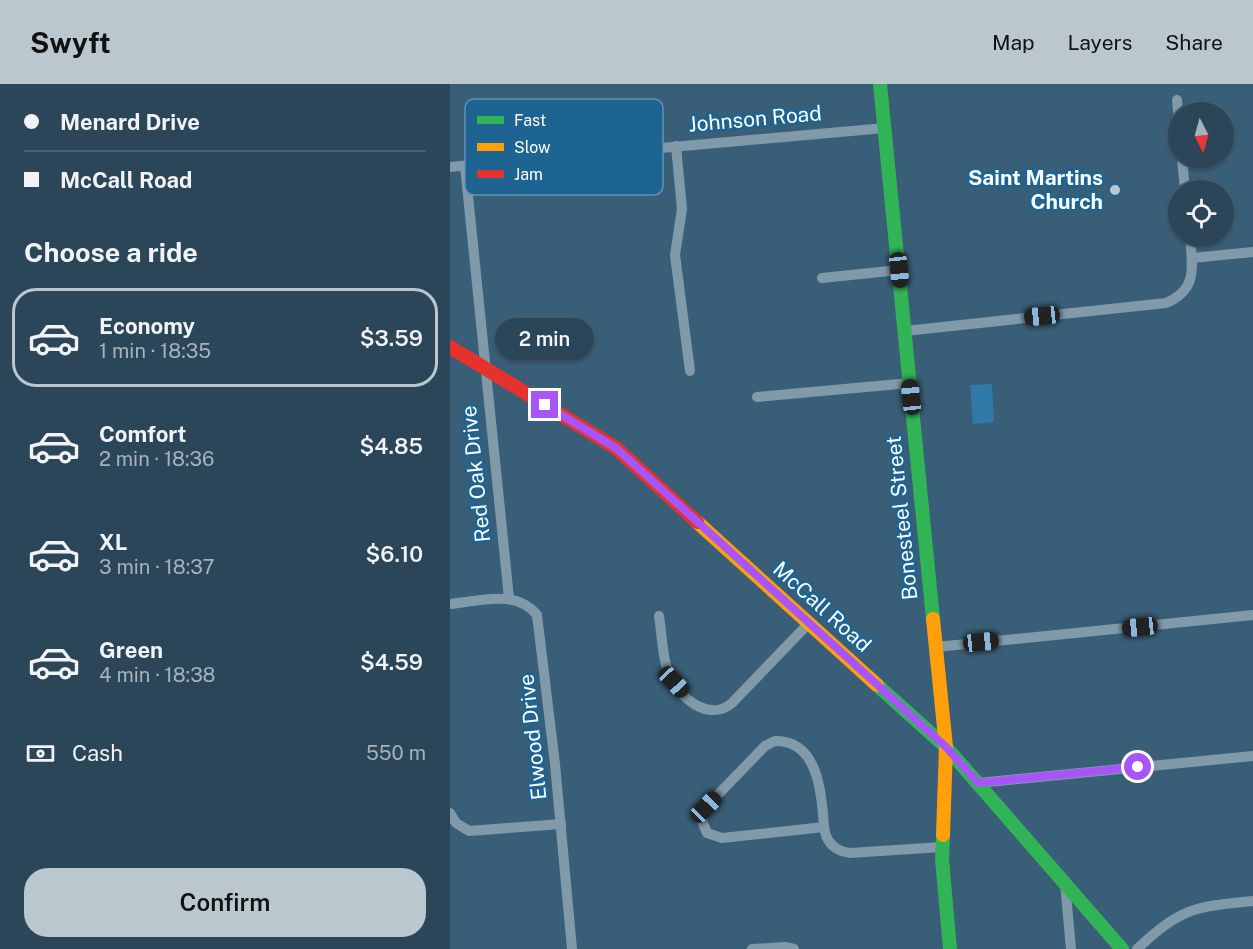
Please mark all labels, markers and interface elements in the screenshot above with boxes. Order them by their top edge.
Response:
text: Swyft [30,26,111,59]
text: Map [992,30,1035,55]
text: Layers [1068,30,1132,55]
text: Share [1165,30,1223,55]
legend [465,99,663,195]
street label: Johnson Road [687,100,823,137]
north arrow [1168,102,1234,168]
map controls [1168,102,1234,246]
text: Menard Drive [60,109,200,135]
text: Fast [514,111,546,130]
text: Slow [514,138,551,157]
text: Jam [514,165,543,184]
place label: Saint Martins Church [968,165,1103,214]
text: McCall Road [60,167,192,193]
button: locate [1168,180,1234,246]
marker: Saint Martins Church [1108,183,1122,197]
text: Choose a ride [24,236,198,268]
car [888,251,910,289]
car [1023,305,1061,327]
icon: car [27,311,81,365]
text: Economy [99,313,195,339]
callout: 2 min [496,318,594,360]
text: $3.59 [360,325,423,351]
text: 2 min [519,327,570,351]
text: 1 min · 18:35 [99,339,211,363]
car [900,378,922,416]
route end [531,391,558,418]
street label: Red Oak Drive [456,404,495,544]
icon: car [27,419,81,473]
text: Comfort [99,421,186,447]
text: $4.85 [360,433,423,459]
street label: Bonesteel Street [880,435,923,601]
text: 2 min · 18:36 [99,447,214,471]
icon: car [27,527,81,581]
text: XL [99,529,127,555]
text: $6.10 [366,541,423,567]
text: 3 min · 18:37 [99,555,214,579]
street label: McCall Road [768,556,876,657]
car [1121,616,1159,638]
car [962,631,1000,653]
icon: car [27,635,81,689]
text: Green [99,637,163,663]
text: $4.59 [360,649,423,675]
text: 4 min · 18:38 [99,663,216,687]
car [655,663,693,701]
street label: Elwood Drive [513,673,552,801]
icon: cash [24,737,57,770]
text: Cash [72,740,123,766]
text: 550 m [366,741,426,765]
route start [1124,753,1151,780]
car [687,788,725,826]
button: Confirm [24,868,426,937]

